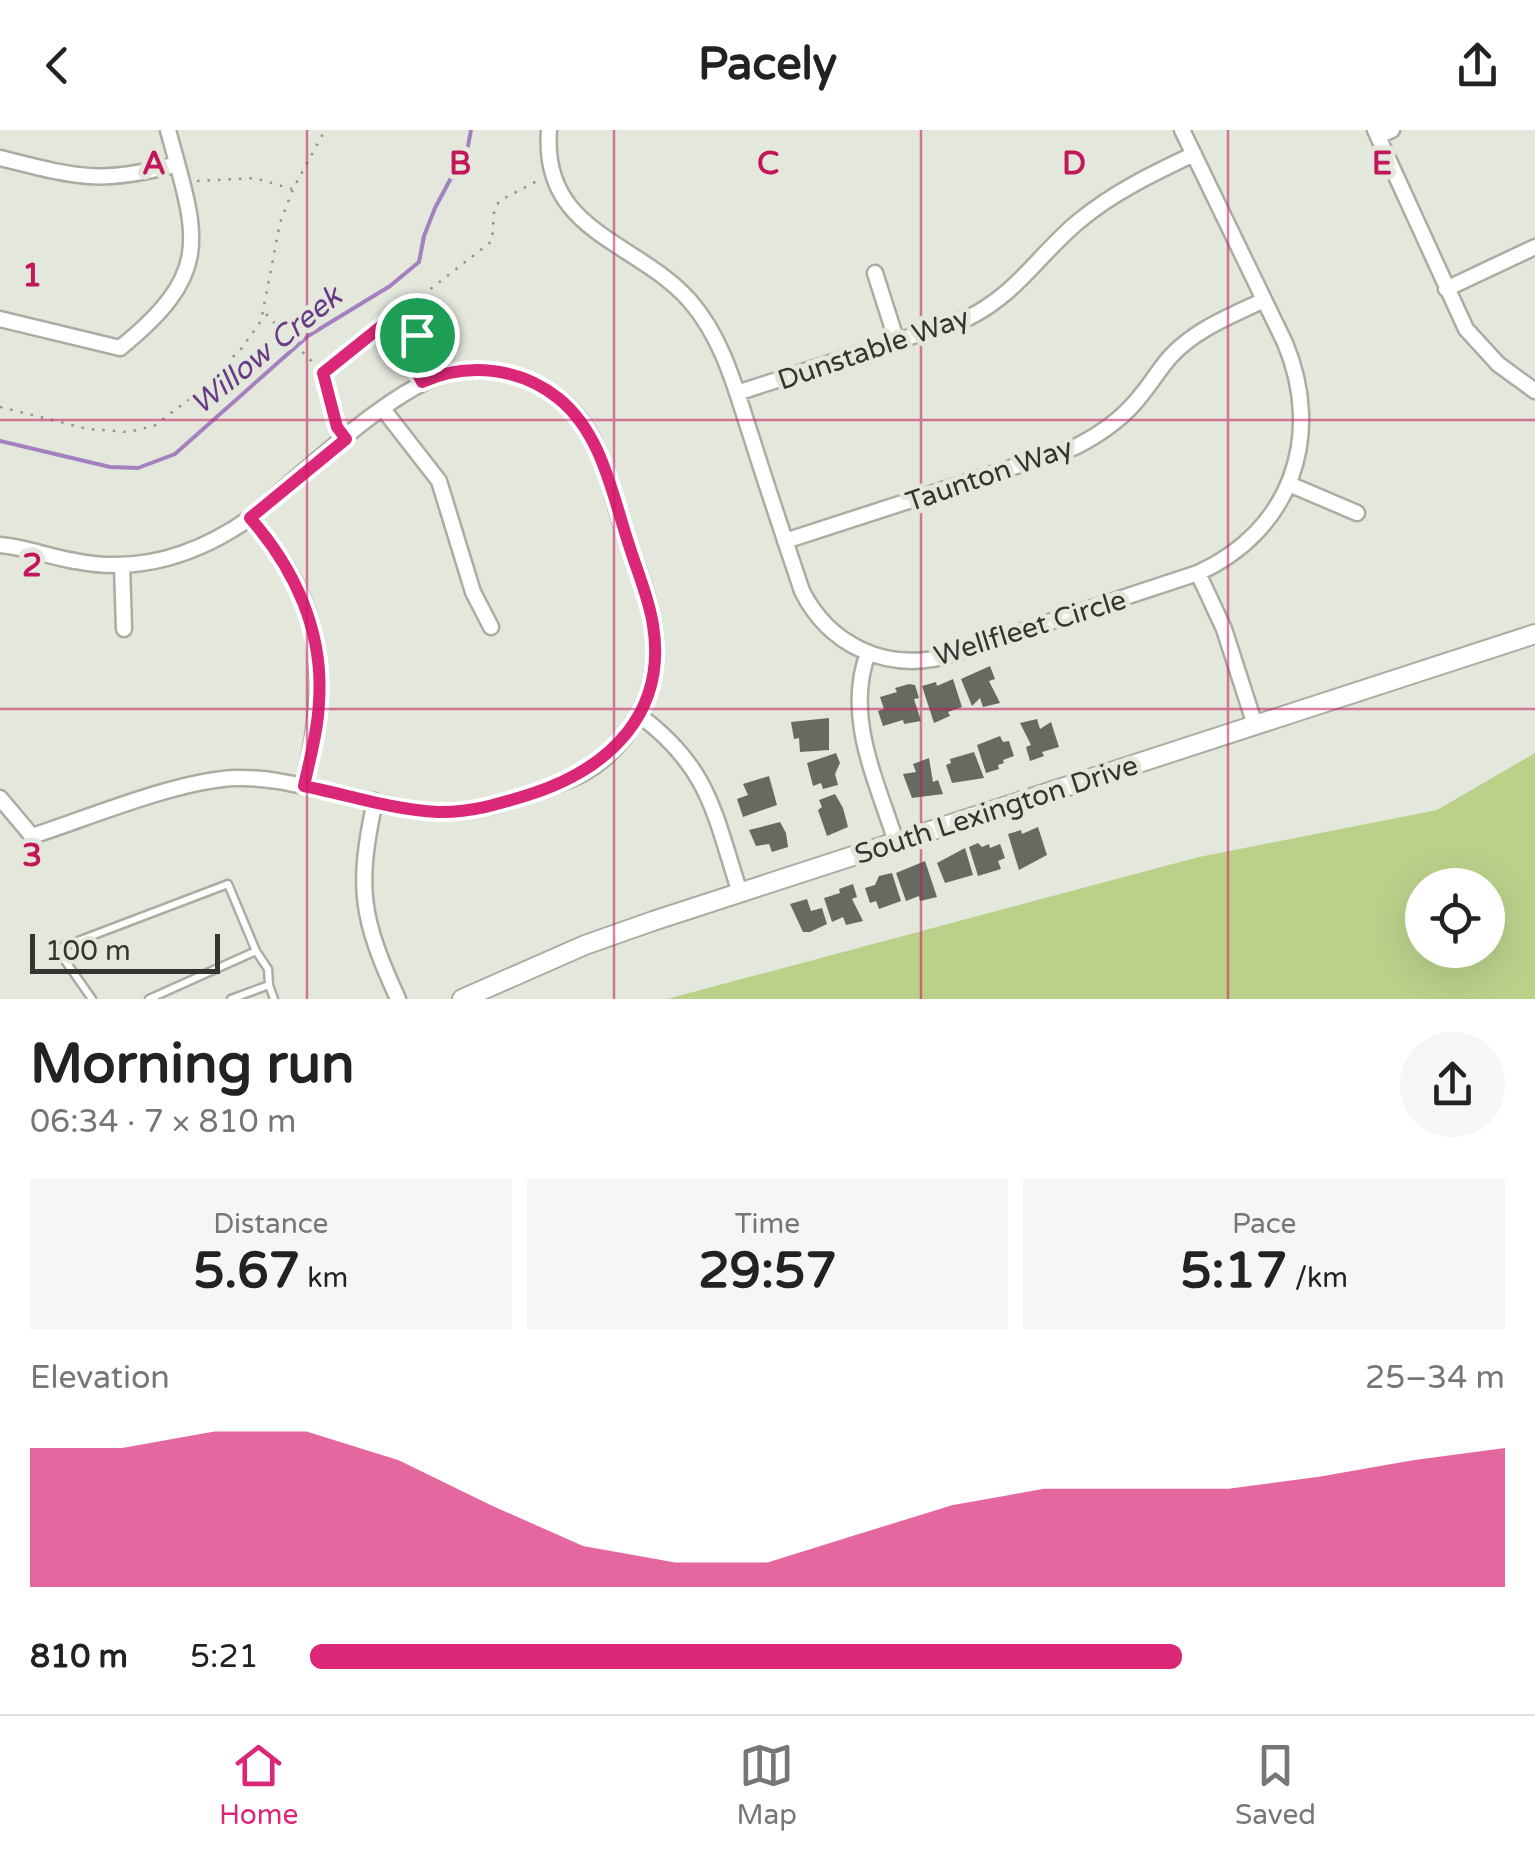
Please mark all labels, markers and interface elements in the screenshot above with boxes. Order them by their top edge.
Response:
icon: back [30,38,85,93]
text: Pacely [698,38,837,92]
icon: share [1450,38,1505,93]
text: A [142,145,166,183]
text: B [449,145,471,183]
text: C [757,145,779,183]
text: D [1062,145,1086,183]
text: E [1372,145,1392,183]
text: 1 [22,257,42,295]
water label: Willow Creek [183,276,352,423]
pin [375,293,460,378]
street label: Dunstable Way [773,300,973,398]
icon: arrive [390,308,445,363]
street label: Taunton Way [902,431,1077,519]
text: 2 [22,547,42,585]
street label: Wellfleet Circle [930,583,1130,673]
street label: South Lexington Drive [850,748,1142,872]
text: 3 [22,837,42,875]
map controls [1405,868,1505,968]
button: locate [1405,868,1505,968]
scale bar [30,929,220,974]
text: 100 m [45,934,131,968]
text: Morning run [30,1032,355,1098]
button: share [1400,1032,1505,1137]
text: 06:34 · 7 × 810 m [30,1103,296,1141]
text: Distance [213,1207,328,1241]
text: Time [735,1207,800,1241]
text: Pace [1232,1207,1296,1241]
text: 5.67 [193,1241,300,1301]
text: 29:57 [698,1241,837,1301]
text: 5:17 [1180,1241,1287,1301]
text: km [300,1261,348,1295]
text: /km [1287,1261,1348,1295]
text: Elevation [30,1359,170,1397]
text: 25–34 m [1365,1359,1505,1397]
text: 810 m [30,1638,128,1676]
text: 5:21 [190,1638,259,1676]
tab: Home [219,1738,298,1832]
tab: Map [736,1738,797,1832]
tab: Saved [1235,1738,1316,1832]

